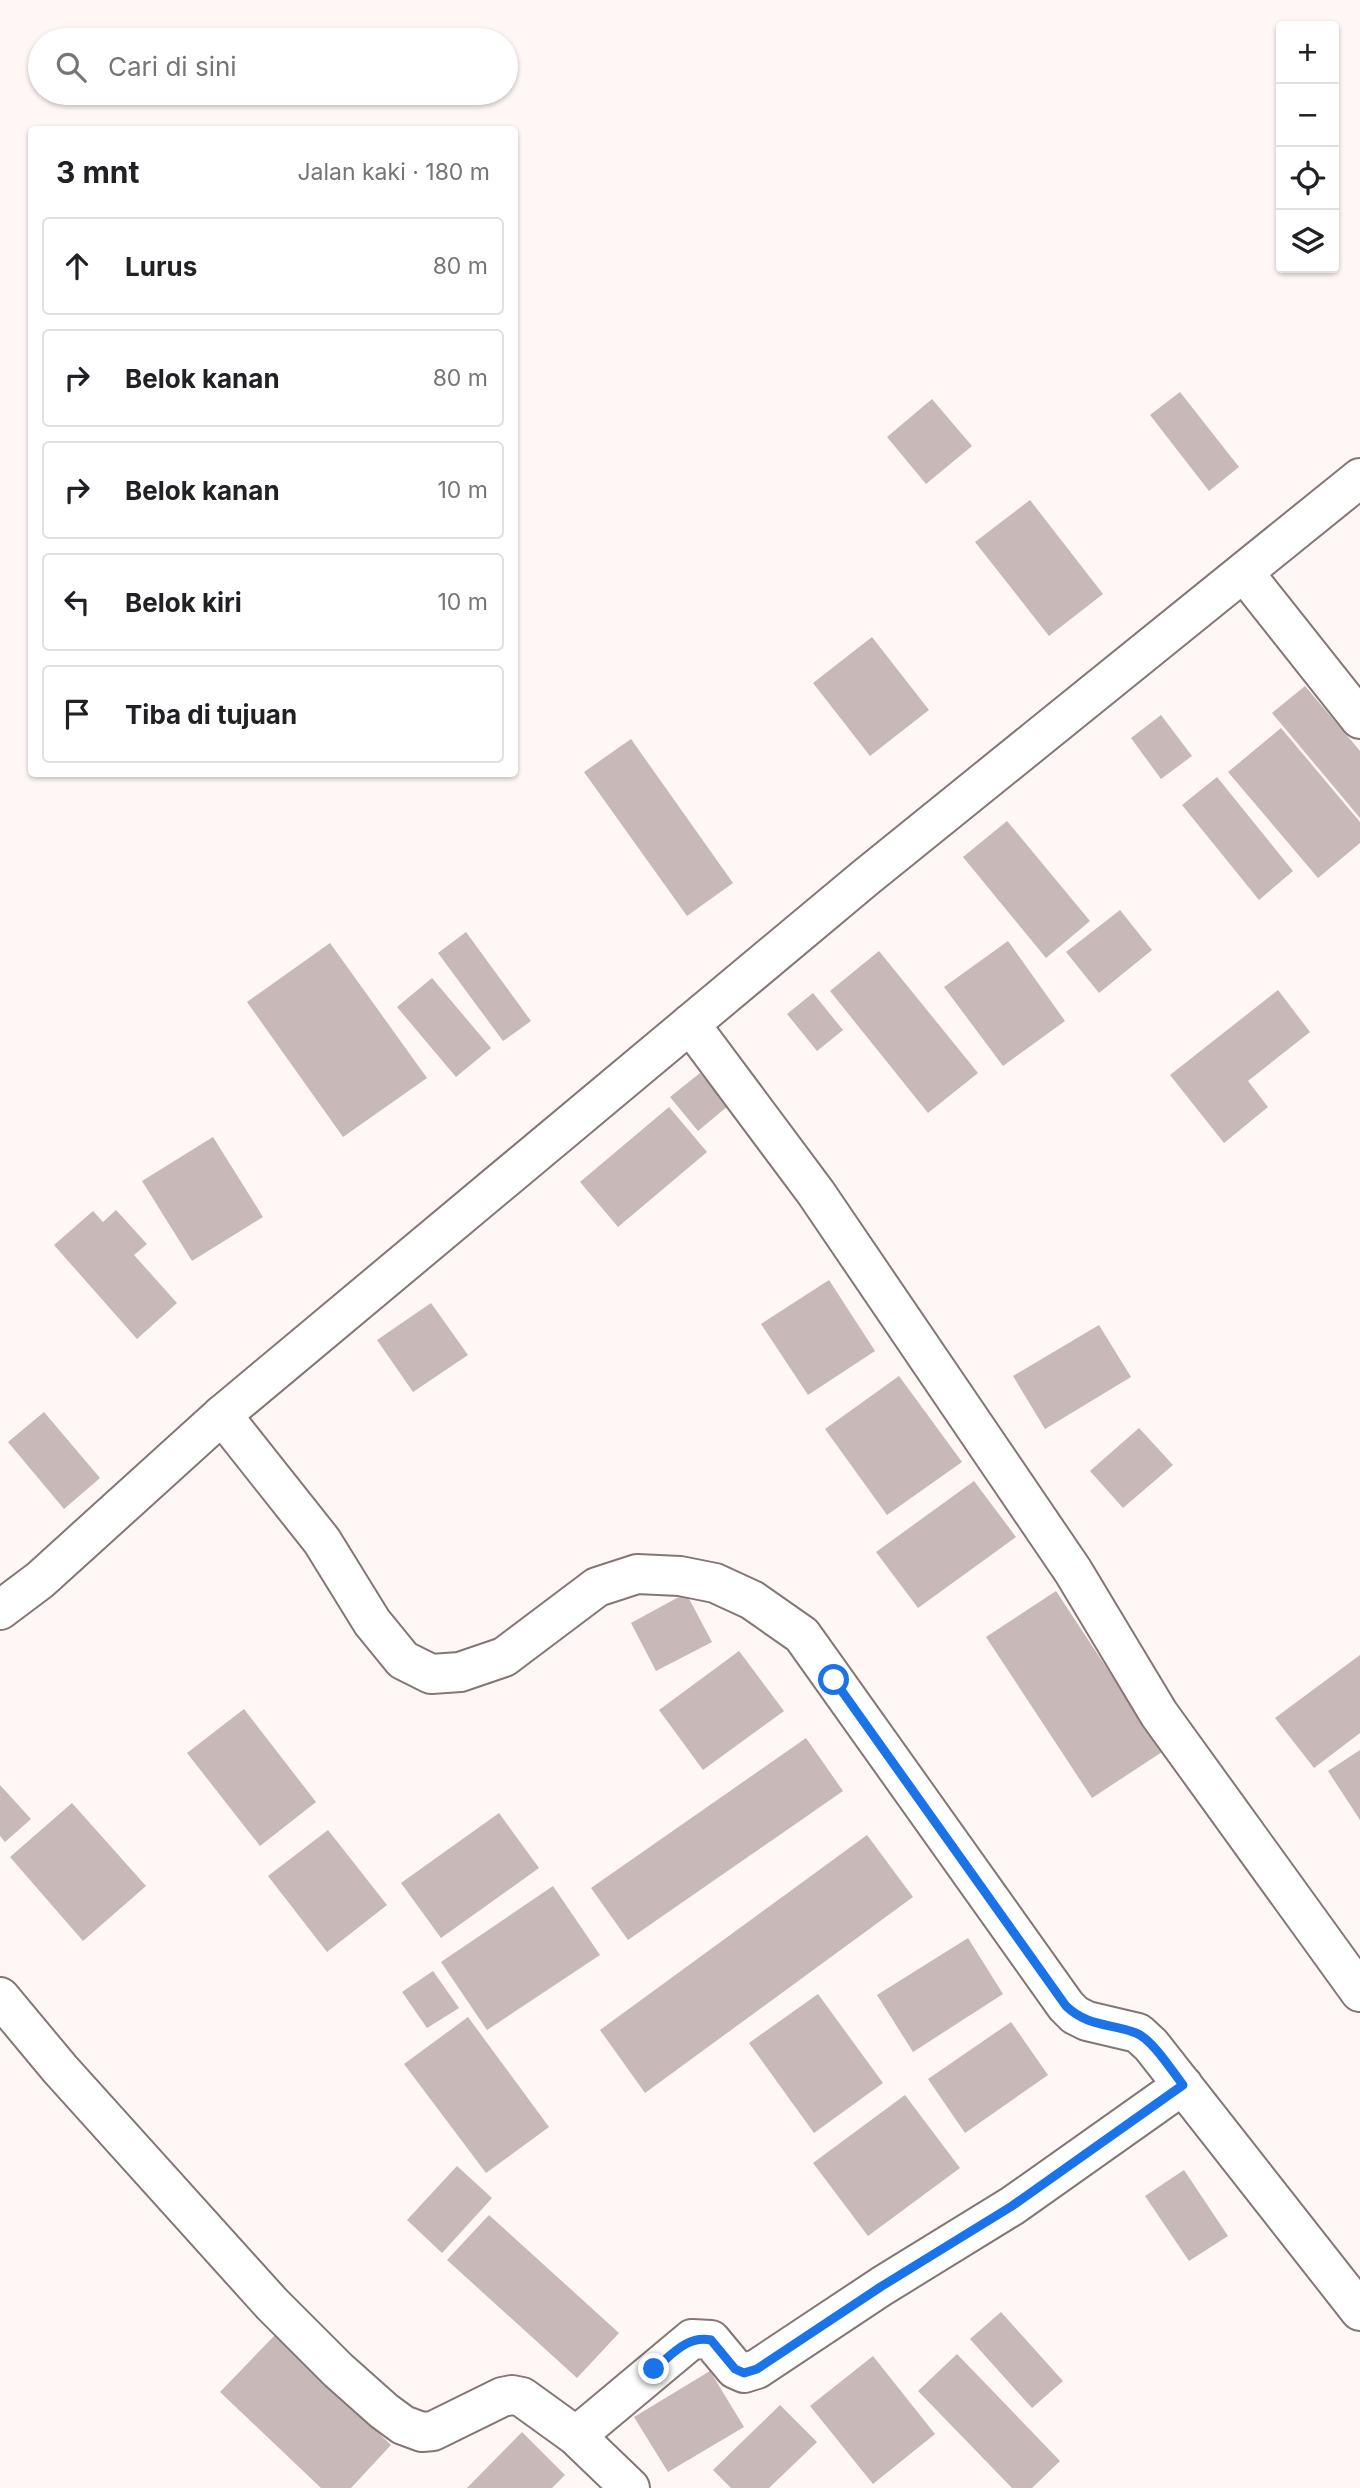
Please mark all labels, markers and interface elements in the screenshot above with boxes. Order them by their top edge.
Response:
map controls [1276,21,1339,273]
button: + [1276,21,1339,84]
search box [28,28,518,105]
icon: search [52,48,90,86]
text: Cari di sini [108,51,237,82]
button: − [1276,84,1339,147]
button: locate [1276,147,1339,210]
text: 3 mnt [56,154,140,190]
text: Jalan kaki · 180 m [297,158,490,186]
button: layers [1276,210,1339,273]
icon: ahead [58,247,96,285]
text: Lurus [125,251,197,282]
text: 80 m [433,252,488,280]
icon: right [58,359,96,397]
text: Belok kanan [125,363,280,394]
text: 80 m [433,364,488,392]
icon: right [58,471,96,509]
text: Belok kanan [125,475,280,506]
text: 10 m [438,476,488,504]
icon: left [58,583,96,621]
text: Belok kiri [125,587,242,618]
text: 10 m [438,588,488,616]
icon: arrive [58,695,96,733]
text: Tiba di tujuan [125,699,297,730]
route start [818,1664,849,1695]
route end [638,2353,669,2384]

